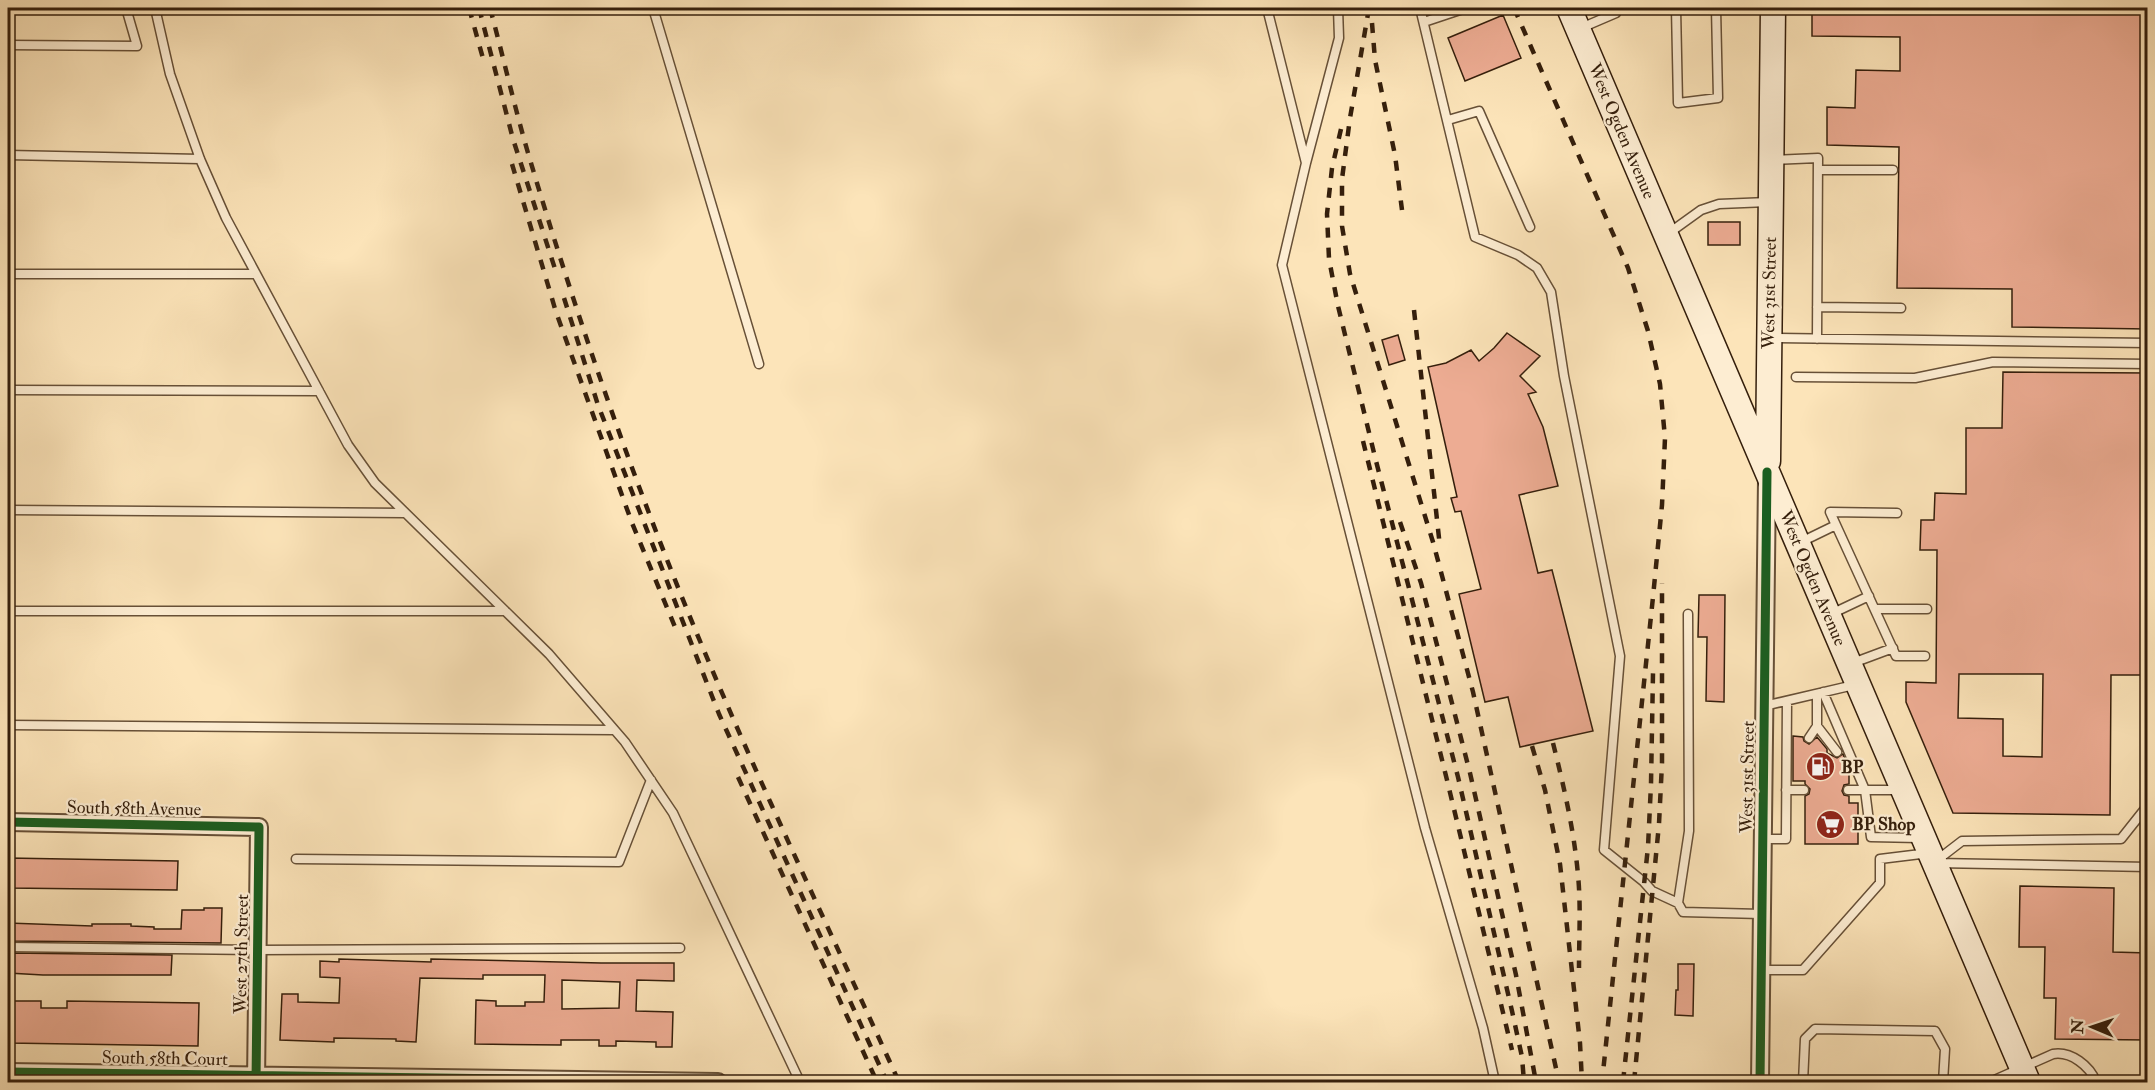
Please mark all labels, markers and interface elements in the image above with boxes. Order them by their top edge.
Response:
street label: West Ogden Avenue [1582,59,1661,203]
street label: West 31st Street [1757,236,1782,350]
street label: West Ogden Avenue [1773,506,1852,650]
street label: West 31st Street [1735,720,1760,834]
fuel station icon: BP [1804,751,1836,783]
place label: BP [1841,756,1864,779]
street label: South 58th Avenue [67,796,202,821]
supermarket icon: BP Shop [1815,808,1847,840]
place label: BP Shop [1852,813,1915,836]
street label: West 27th Street [229,894,254,1015]
north arrow [2062,997,2122,1057]
text: N [2068,1018,2088,1035]
street label: South 58th Court [102,1046,228,1071]

